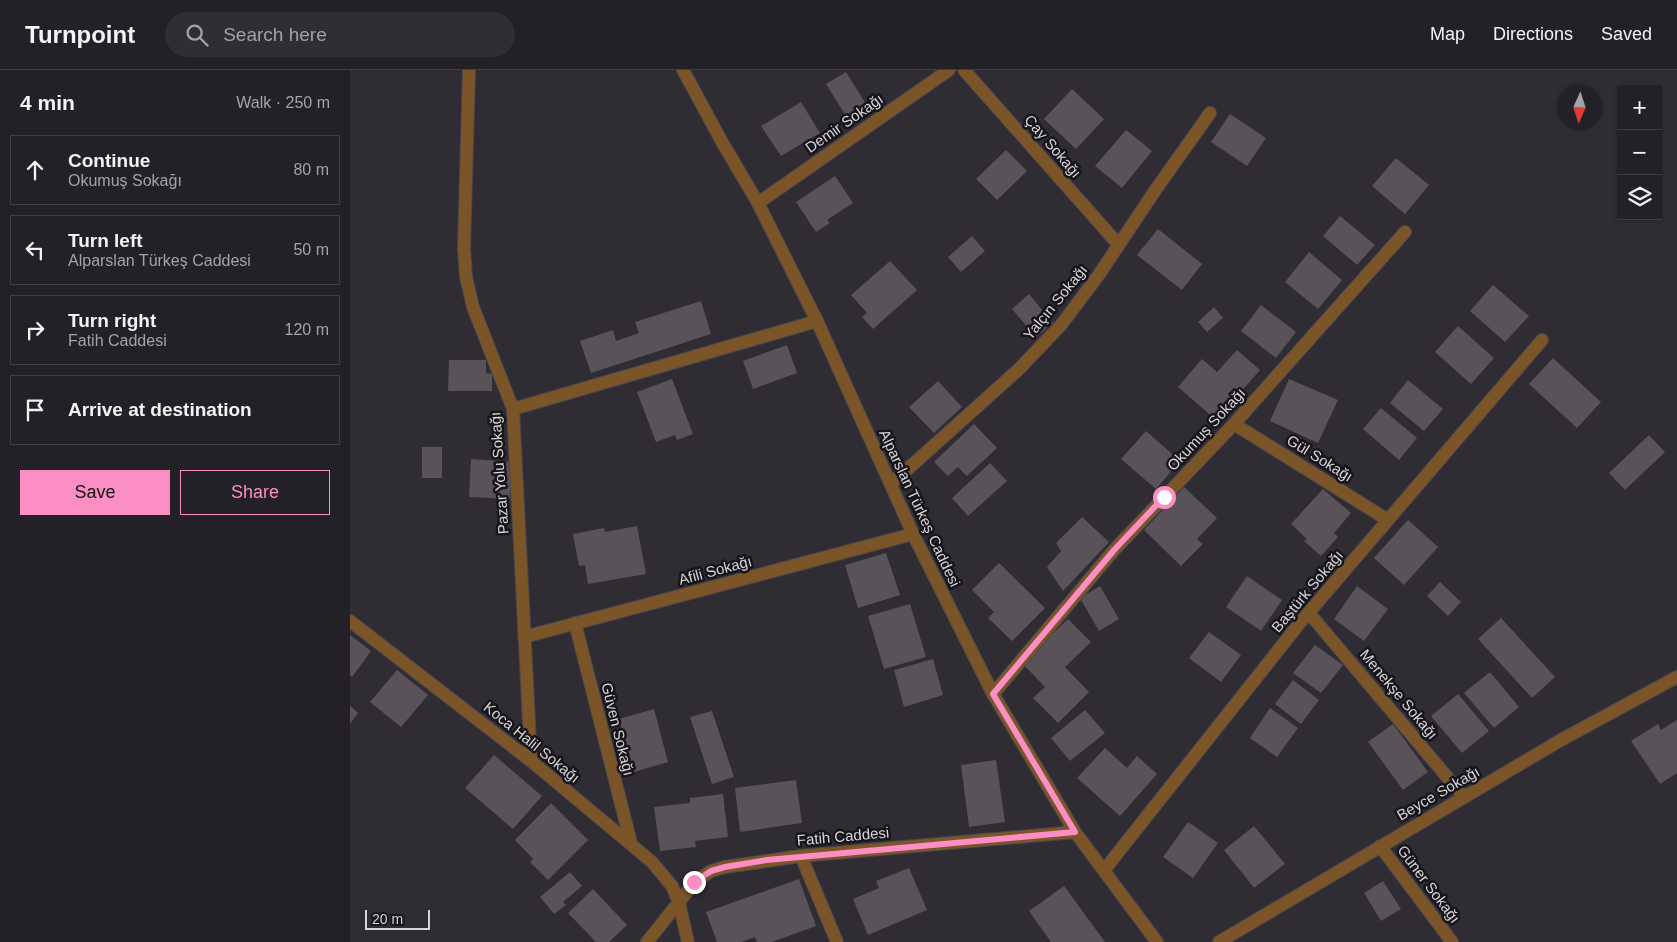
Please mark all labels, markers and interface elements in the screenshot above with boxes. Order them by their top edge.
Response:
search box [165,12,515,57]
text: Turnpoint [25,21,135,48]
icon: search [183,21,211,49]
text: Search here [223,24,327,45]
text: Map [1430,24,1465,44]
text: Directions [1493,24,1573,44]
text: Saved [1601,24,1652,44]
north arrow [1557,85,1602,130]
map controls [1617,85,1662,220]
button: + [1617,85,1662,130]
street label: Demir Sokağı [802,90,886,156]
text: 4 min [20,91,75,114]
text: Walk · 250 m [236,94,330,111]
street label: Çay Sokağı [1021,111,1085,181]
button: − [1617,130,1662,175]
text: Continue [68,150,150,171]
icon: ahead [21,156,49,184]
text: 80 m [293,161,329,178]
text: Okumuş Sokağı [68,172,182,189]
button: layers [1617,175,1662,220]
text: Turn left [68,230,143,251]
icon: left [21,236,49,264]
text: 50 m [293,241,329,258]
text: Alparslan Türkeş Caddesi [68,252,251,269]
street label: Yalçın Sokağı [1020,261,1090,343]
text: Turn right [68,310,156,331]
icon: right [21,316,49,344]
text: 120 m [285,321,329,338]
text: Fatih Caddesi [68,332,167,349]
street label: Okumuş Sokağı [1163,384,1249,474]
icon: arrive [21,396,49,424]
text: Arrive at destination [68,399,252,420]
street label: Pazar Yolu Sokağı [486,411,512,535]
street label: Alparslan Türkeş Caddesi [876,427,964,589]
street label: Gül Sokağı [1284,431,1356,485]
button: Save [20,470,170,515]
button: Share [180,470,330,515]
route start [1153,486,1176,509]
street label: Baştürk Sokağı [1268,547,1346,635]
street label: Afili Sokağı [677,552,753,588]
street label: Menekşe Sokağı [1357,646,1441,742]
street label: Güven Sokağı [598,681,638,777]
street label: Koca Halil Sokağı [481,698,583,786]
street label: Beyce Sokağı [1394,762,1482,824]
street label: Fatih Caddesi [796,823,890,849]
street label: Güner Sokağı [1394,842,1464,926]
route end [683,871,706,894]
scale bar [365,907,430,930]
text: 20 m [372,911,403,927]

